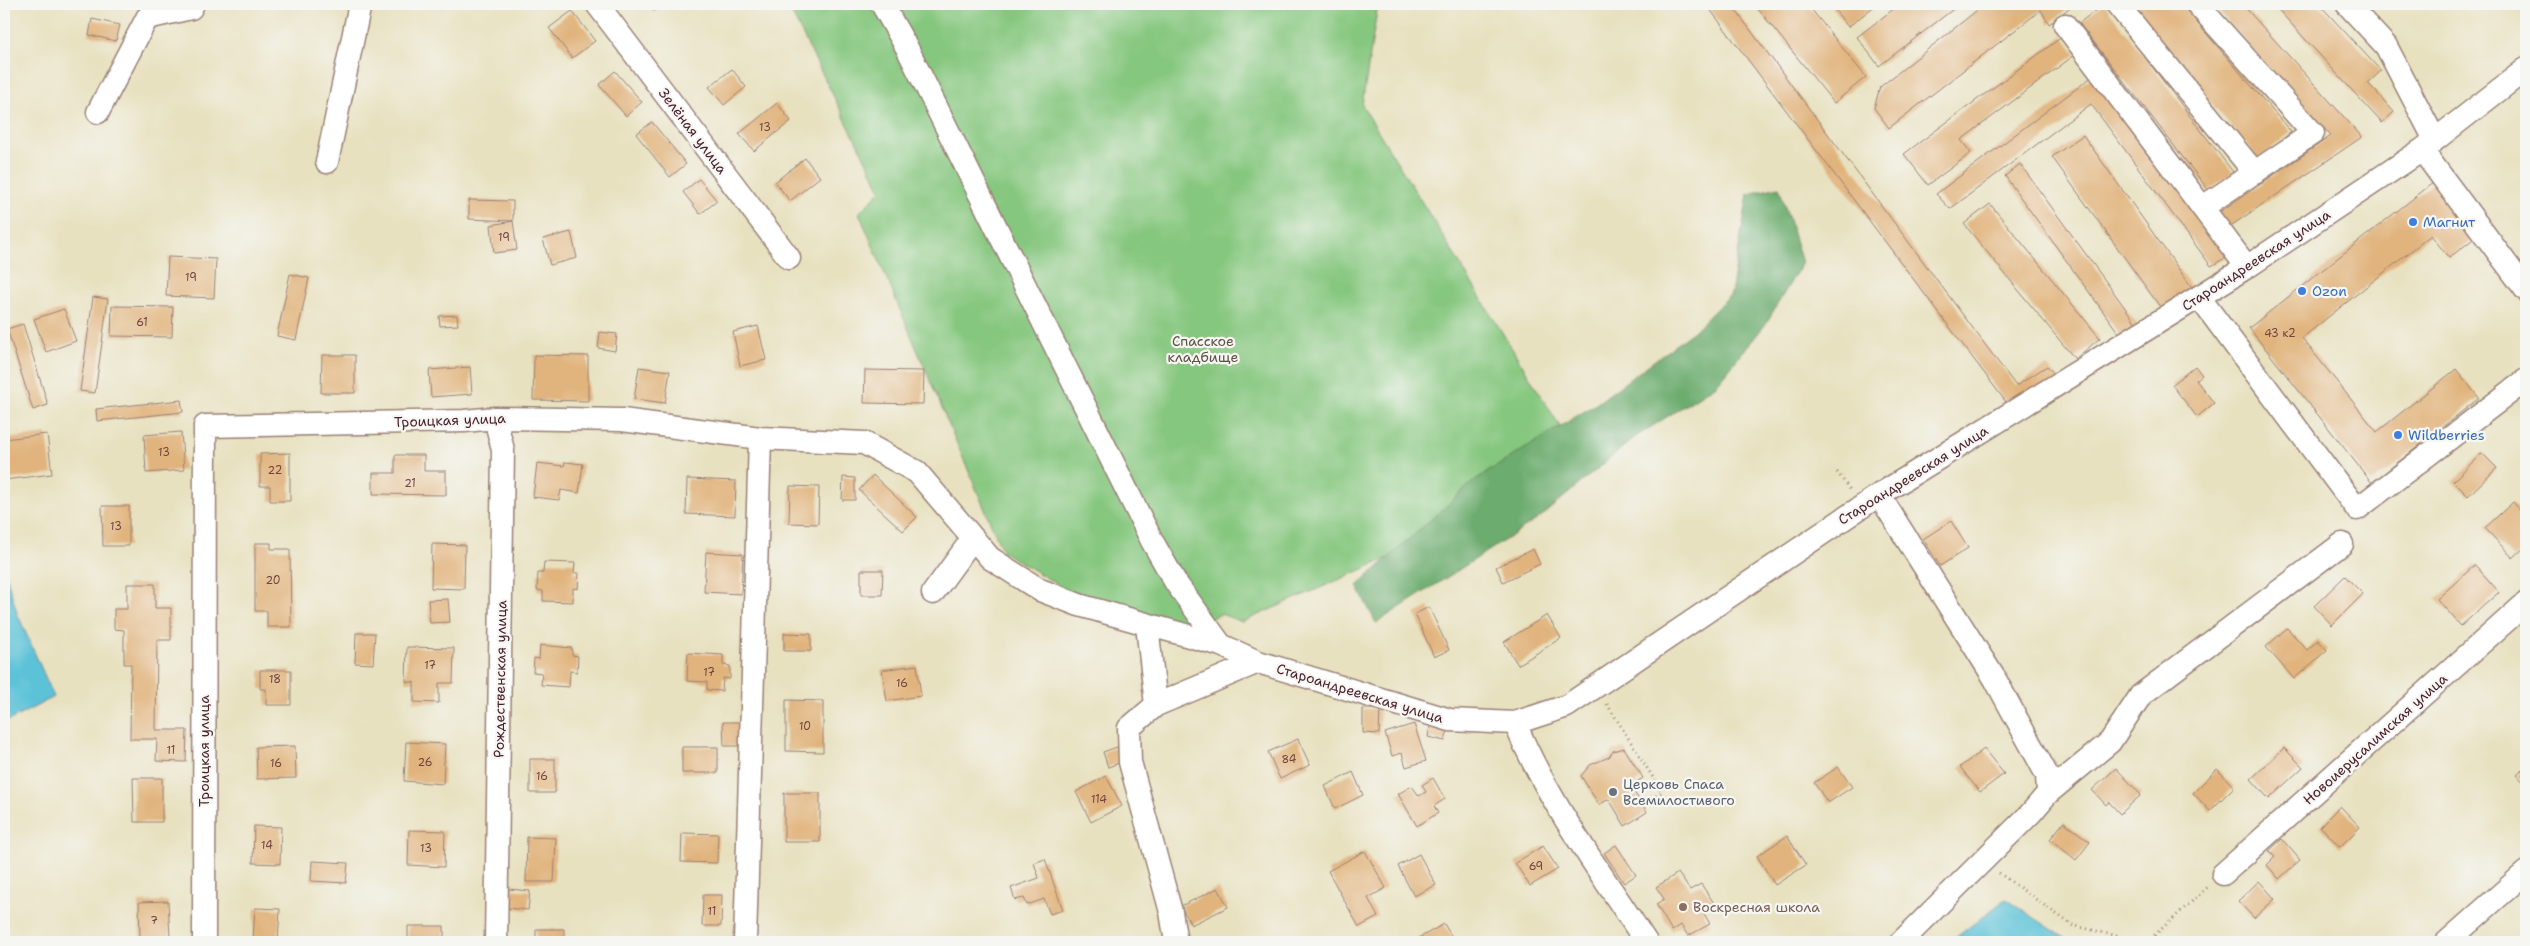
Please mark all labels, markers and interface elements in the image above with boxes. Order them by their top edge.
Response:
street label: Зелёная улица [655,84,731,178]
house number: 13 [759,120,771,135]
street label: Староандреевская улица [2178,205,2334,315]
place label: Магнит [2423,213,2476,231]
marker: Магнит [2407,216,2419,228]
house number: 19 [498,230,510,245]
house number: 19 [185,270,197,285]
place label: Ozon [2312,282,2347,300]
marker: Ozon [2296,285,2308,297]
house number: 61 [136,315,148,330]
house number: 43 к2 [2264,326,2296,341]
park label: Спасское кладбище [1168,332,1239,366]
street label: Троицкая улица [394,409,506,431]
street label: Староандреевская улица [1835,421,1992,529]
place label: Wildberries [2408,426,2485,444]
marker: Wildberries [2392,429,2404,441]
house number: 13 [158,445,170,460]
house number: 22 [268,463,282,478]
house number: 21 [404,476,416,491]
house number: 13 [110,519,122,534]
house number: 20 [265,573,281,588]
street label: Рождественская улица [490,600,510,758]
house number: 17 [424,658,436,673]
street label: Староандреевская улица [1274,659,1446,727]
house number: 17 [703,665,715,680]
street label: Новоиерусалимская улица [2299,669,2451,809]
house number: 18 [269,672,281,687]
house number: 16 [896,676,908,691]
street label: Троицкая улица [195,695,213,807]
house number: 10 [799,719,811,734]
house number: 11 [167,743,175,758]
house number: 84 [1282,752,1297,767]
house number: 26 [418,755,432,770]
house number: 16 [270,756,282,771]
house number: 16 [536,769,548,784]
place label: Церковь Спаса Всемилостивого [1623,775,1735,809]
marker: Церковь Спаса Всемилостивого [1607,786,1619,798]
house number: 114 [1091,792,1107,807]
house number: 14 [261,838,273,853]
house number: 13 [420,841,432,856]
house number: 69 [1529,859,1543,874]
place label: Воскресная школа [1693,898,1820,916]
marker: Воскресная школа [1677,901,1689,913]
house number: 11 [708,904,716,919]
house number: 7 [150,913,158,928]

